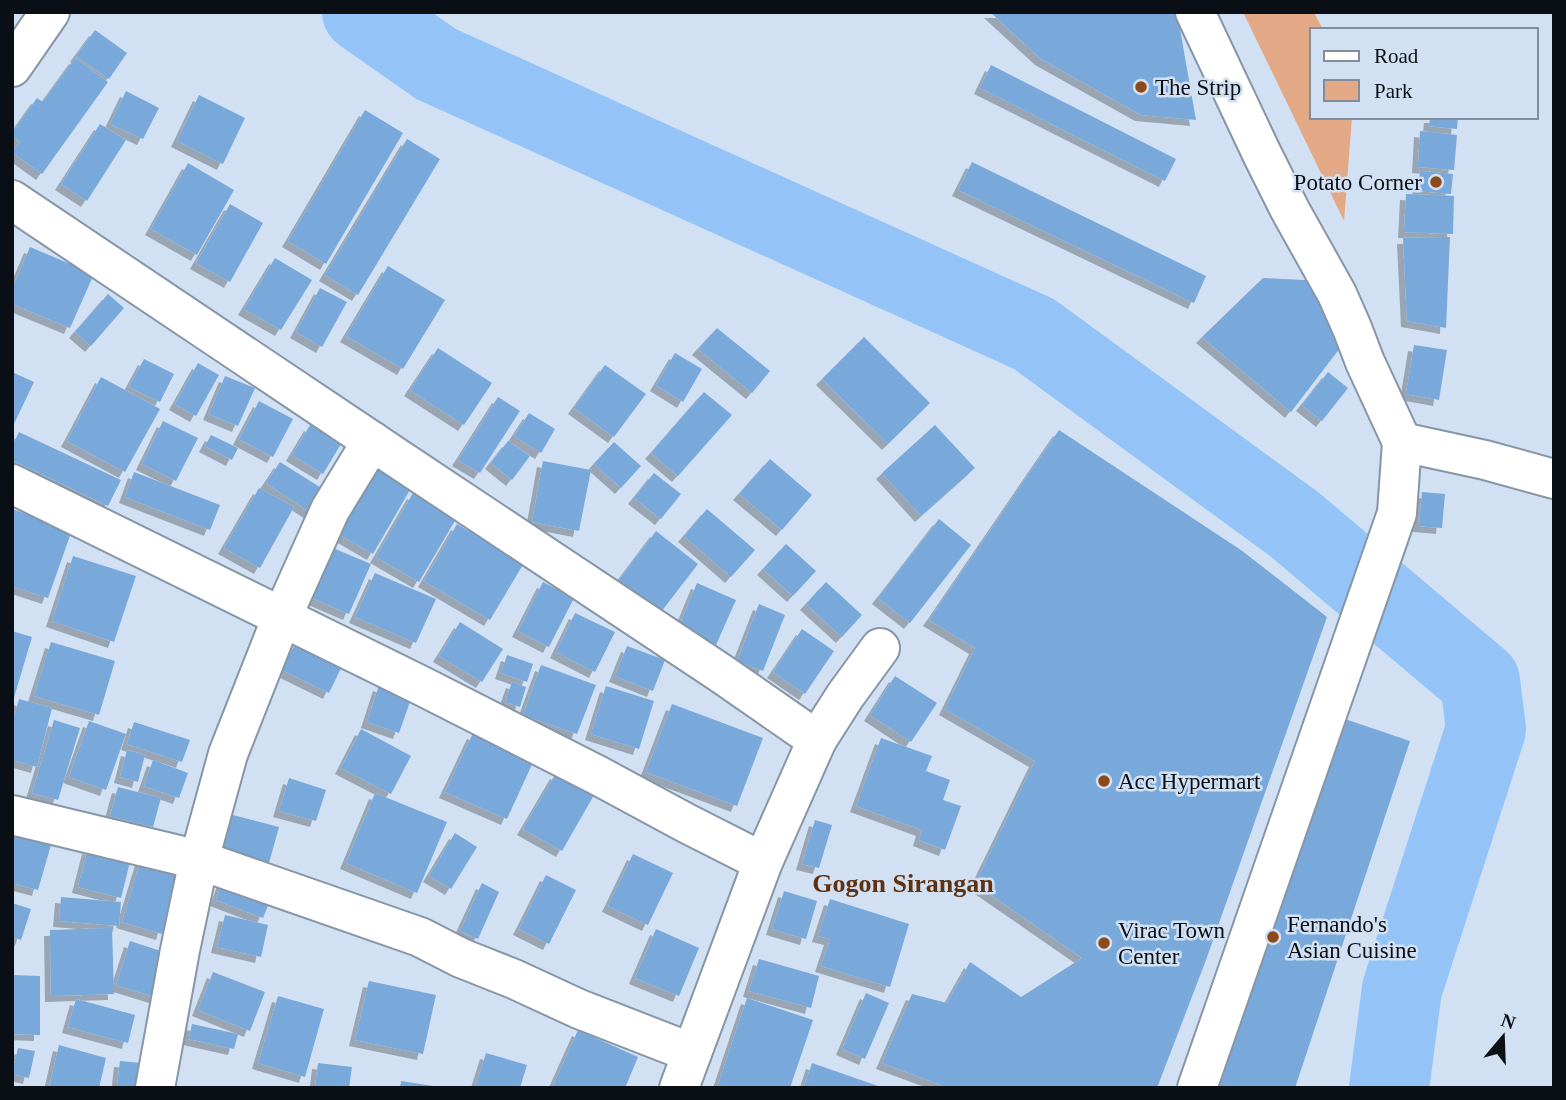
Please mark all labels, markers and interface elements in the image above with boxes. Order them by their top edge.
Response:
legend [1310,28,1538,119]
text: Road [1374,44,1419,68]
place label: The Strip [1155,75,1241,100]
marker: The Strip [1133,79,1149,95]
text: Park [1374,79,1413,103]
place label: Potato Corner [1294,170,1422,195]
marker: Potato Corner [1428,174,1444,190]
place label: Acc Hypermart [1118,769,1261,794]
marker: Acc Hypermart [1096,773,1112,789]
district label: Gogon Sirangan [812,869,994,898]
place label: Fernando's Asian Cuisine [1287,912,1417,963]
place label: Virac Town Center [1118,918,1226,969]
marker: Fernando's Asian Cuisine [1265,929,1281,945]
marker: Virac Town Center [1096,935,1112,951]
north arrow [1468,1002,1538,1072]
text: N [1498,1009,1519,1034]

